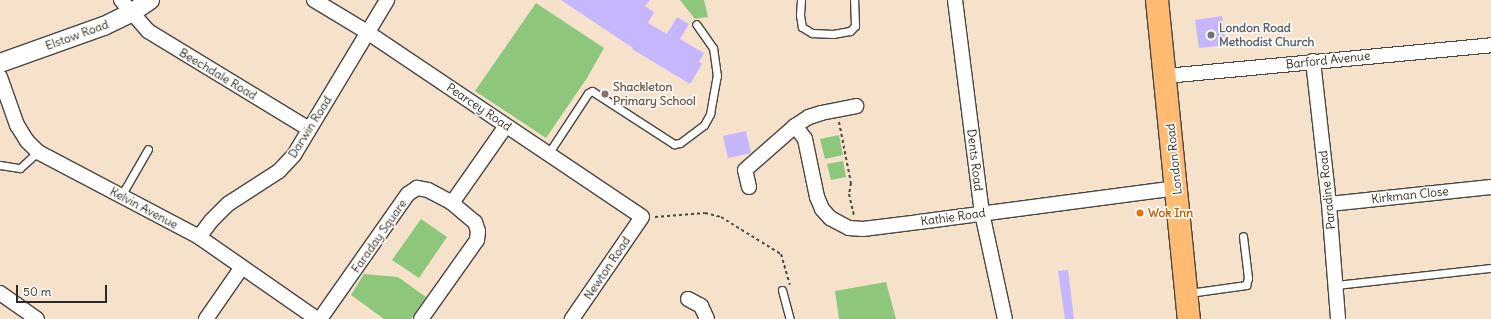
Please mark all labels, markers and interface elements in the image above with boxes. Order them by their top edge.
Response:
street label: Elstow Road [43,17,111,53]
place label: London Road Methodist Church [1219,21,1315,49]
marker: London Road Methodist Church [1206,30,1216,40]
street label: Beechdale Road [177,45,259,103]
street label: Barford Avenue [1285,48,1371,72]
street label: Pearcey Road [444,80,514,134]
place label: Shackleton Primary School [613,80,696,108]
marker: Shackleton Primary School [600,89,610,99]
street label: Darwin Road [285,93,335,161]
street label: London Road [1163,123,1185,195]
street label: Dents Road [964,128,986,192]
street label: Paradine Road [1316,150,1338,230]
street label: Kelvin Avenue [108,184,180,232]
street label: Kirkman Close [1371,184,1449,206]
street label: Faraday Square [348,197,410,275]
street label: Kathie Road [920,205,986,229]
place label: Wok Inn [1148,206,1193,220]
marker: Wok Inn [1135,208,1145,218]
street label: Newton Road [581,234,633,302]
scale bar [18,277,109,303]
text: 50 m [23,284,51,299]

